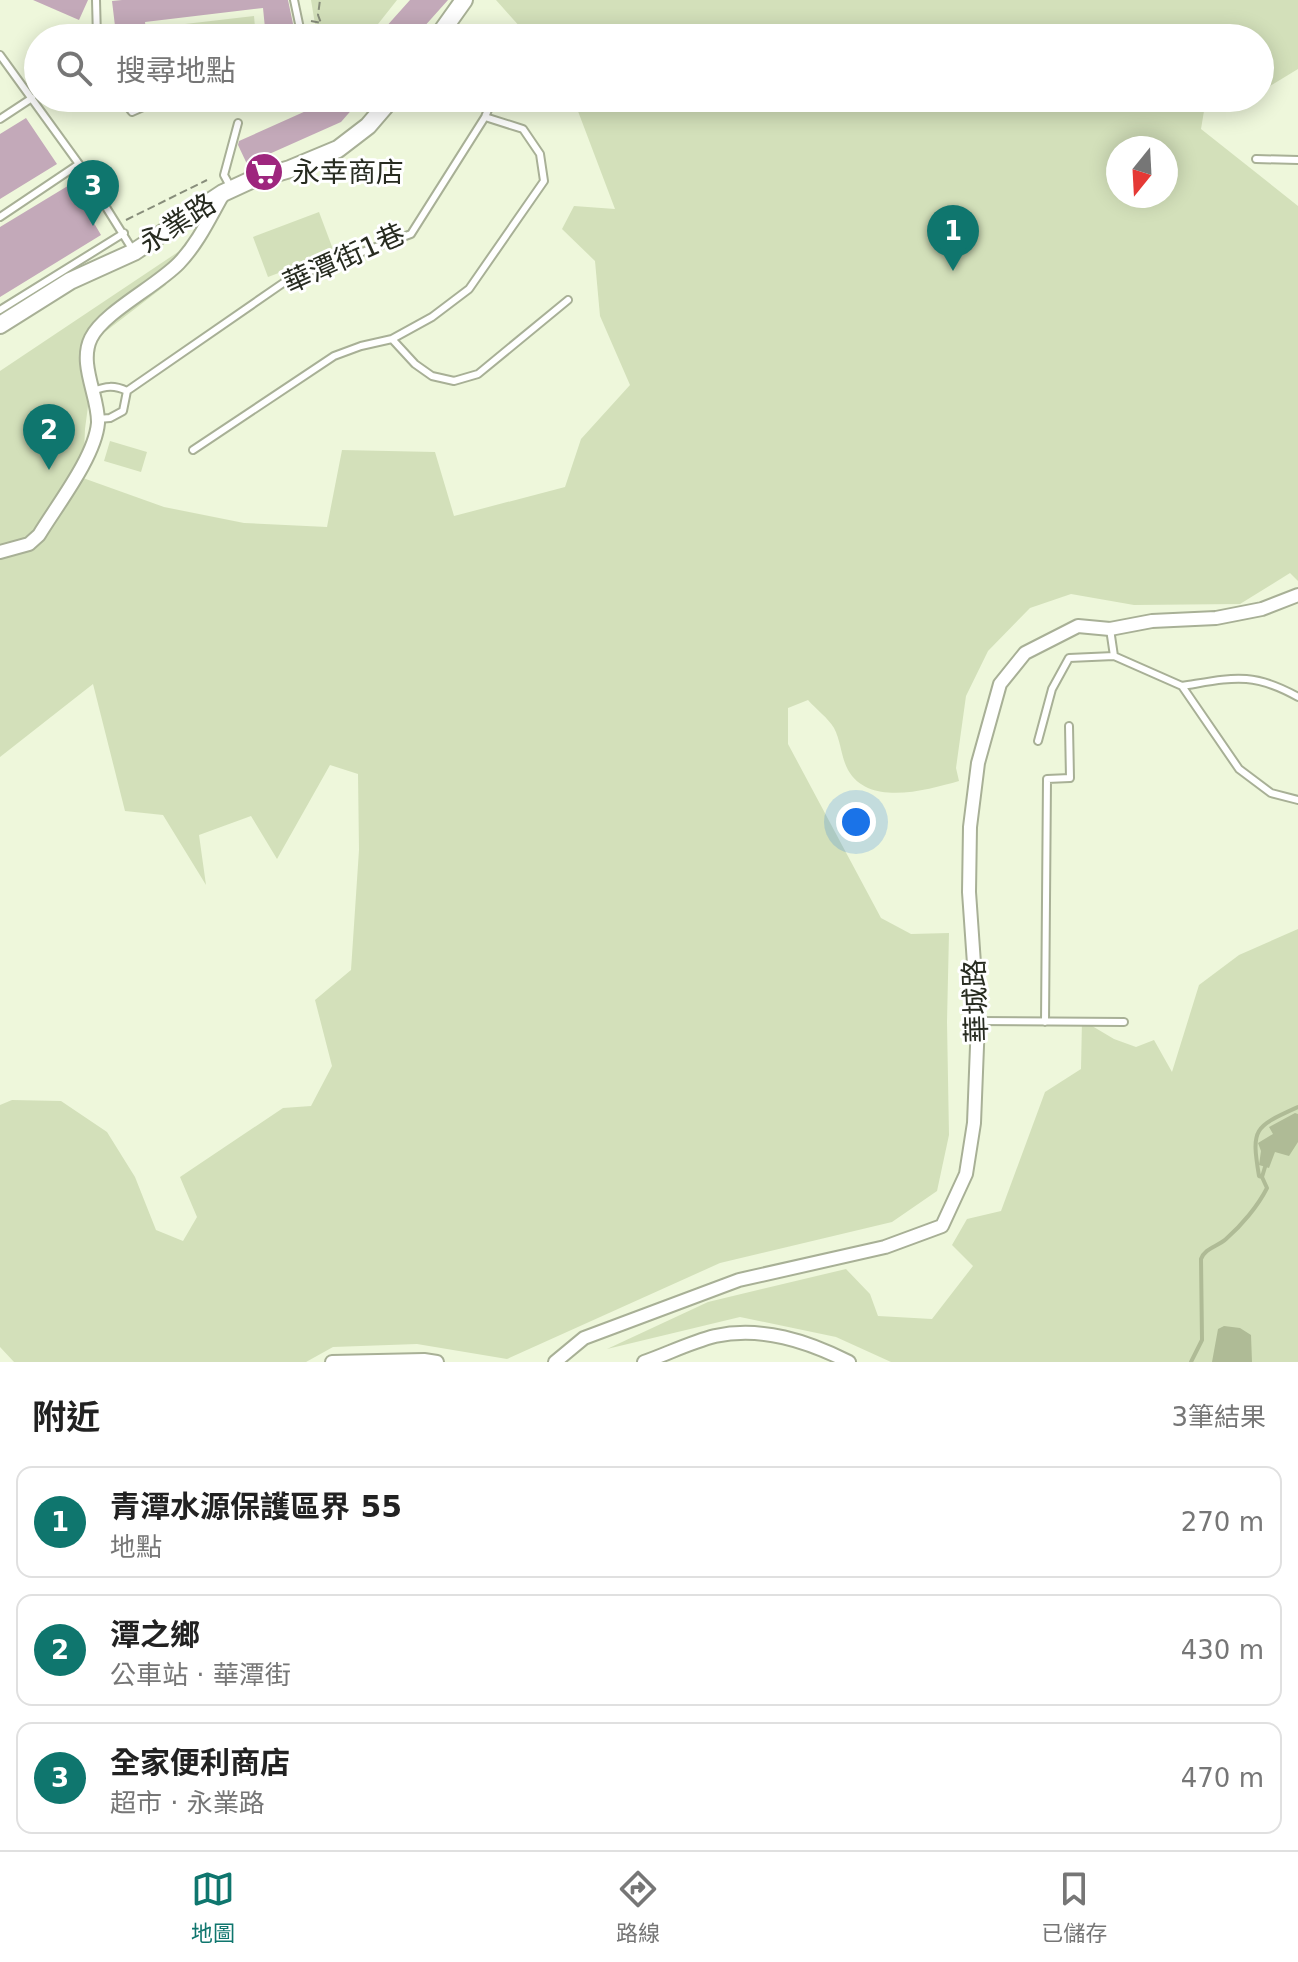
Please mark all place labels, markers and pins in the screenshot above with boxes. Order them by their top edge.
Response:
supermarket icon: 永幸商店 [243,151,285,193]
place label: 永幸商店 [292,156,404,189]
pin: 3 [67,160,119,226]
pin: 1 [927,205,979,271]
pin: 2 [23,404,75,470]

